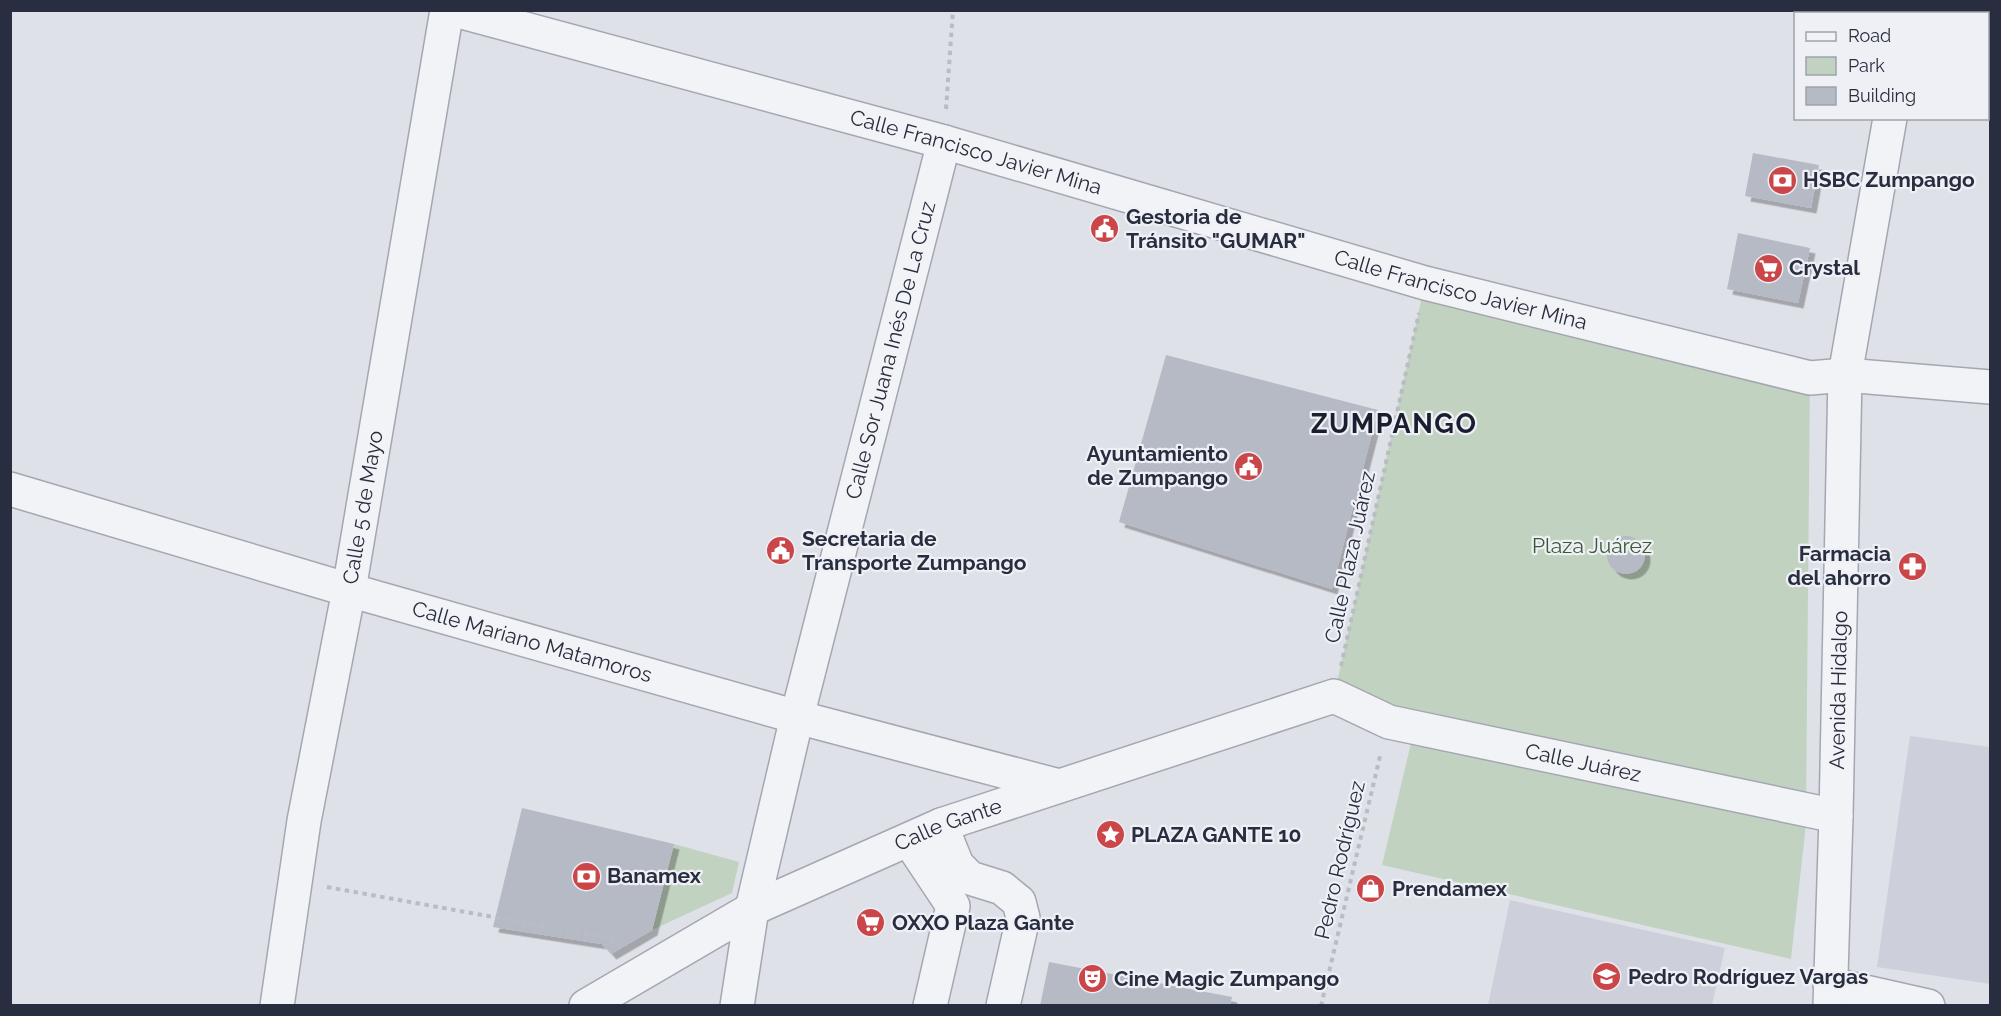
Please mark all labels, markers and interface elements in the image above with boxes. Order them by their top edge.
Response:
legend [1794,12,1989,120]
text: Road [1848,25,1891,46]
text: Park [1848,55,1885,76]
text: Building [1848,85,1916,106]
street label: Calle Francisco Javier Mina [847,104,1105,200]
bank icon: HSBC Zumpango [1766,164,1798,196]
place label: HSBC Zumpango [1803,167,1975,192]
street label: Calle Sor Juana Inés De La Cruz [840,198,940,502]
place label: Gestoria de Tránsito "GUMAR" [1126,204,1306,253]
public building icon: Gestoria de Tránsito "GUMAR" [1089,213,1121,245]
street label: Calle Francisco Javier Mina [1331,244,1590,335]
supermarket icon: Crystal [1752,252,1784,284]
place label: Crystal [1789,255,1860,280]
district label: ZUMPANGO [1311,408,1477,439]
street label: Calle 5 de Mayo [337,429,388,586]
place label: Ayuntamiento de Zumpango [1087,441,1228,490]
public building icon: Ayuntamiento de Zumpango [1233,450,1265,482]
street label: Calle Plaza Juárez [1319,469,1380,645]
place label: Secretaria de Transporte Zumpango [802,526,1027,575]
park label: Plaza Juárez [1532,533,1652,558]
public building icon: Secretaria de Transporte Zumpango [765,535,797,567]
place label: Farmacia del ahorro [1787,541,1891,590]
pharmacy icon: Farmacia del ahorro [1896,550,1928,582]
street label: Calle Mariano Matamoros [410,596,655,687]
street label: Avenida Hidalgo [1824,610,1852,770]
street label: Calle Juárez [1523,738,1644,787]
street label: Pedro Rodríguez [1309,778,1370,942]
street label: Calle Gante [890,793,1005,856]
place icon: PLAZA GANTE 10 [1094,819,1126,851]
place label: PLAZA GANTE 10 [1131,822,1301,847]
bank icon: Banamex [570,860,602,892]
place label: Banamex [607,863,702,888]
shop icon: Prendamex [1355,873,1387,905]
place label: Prendamex [1392,876,1508,901]
supermarket icon: OXXO Plaza Gante [855,907,887,939]
place label: OXXO Plaza Gante [892,910,1075,935]
school or university icon: Pedro Rodríguez Vargas [1591,961,1623,993]
theatre icon: Cine Magic Zumpango [1077,963,1109,995]
place label: Pedro Rodríguez Vargas [1628,964,1868,989]
place label: Cine Magic Zumpango [1114,966,1340,991]

